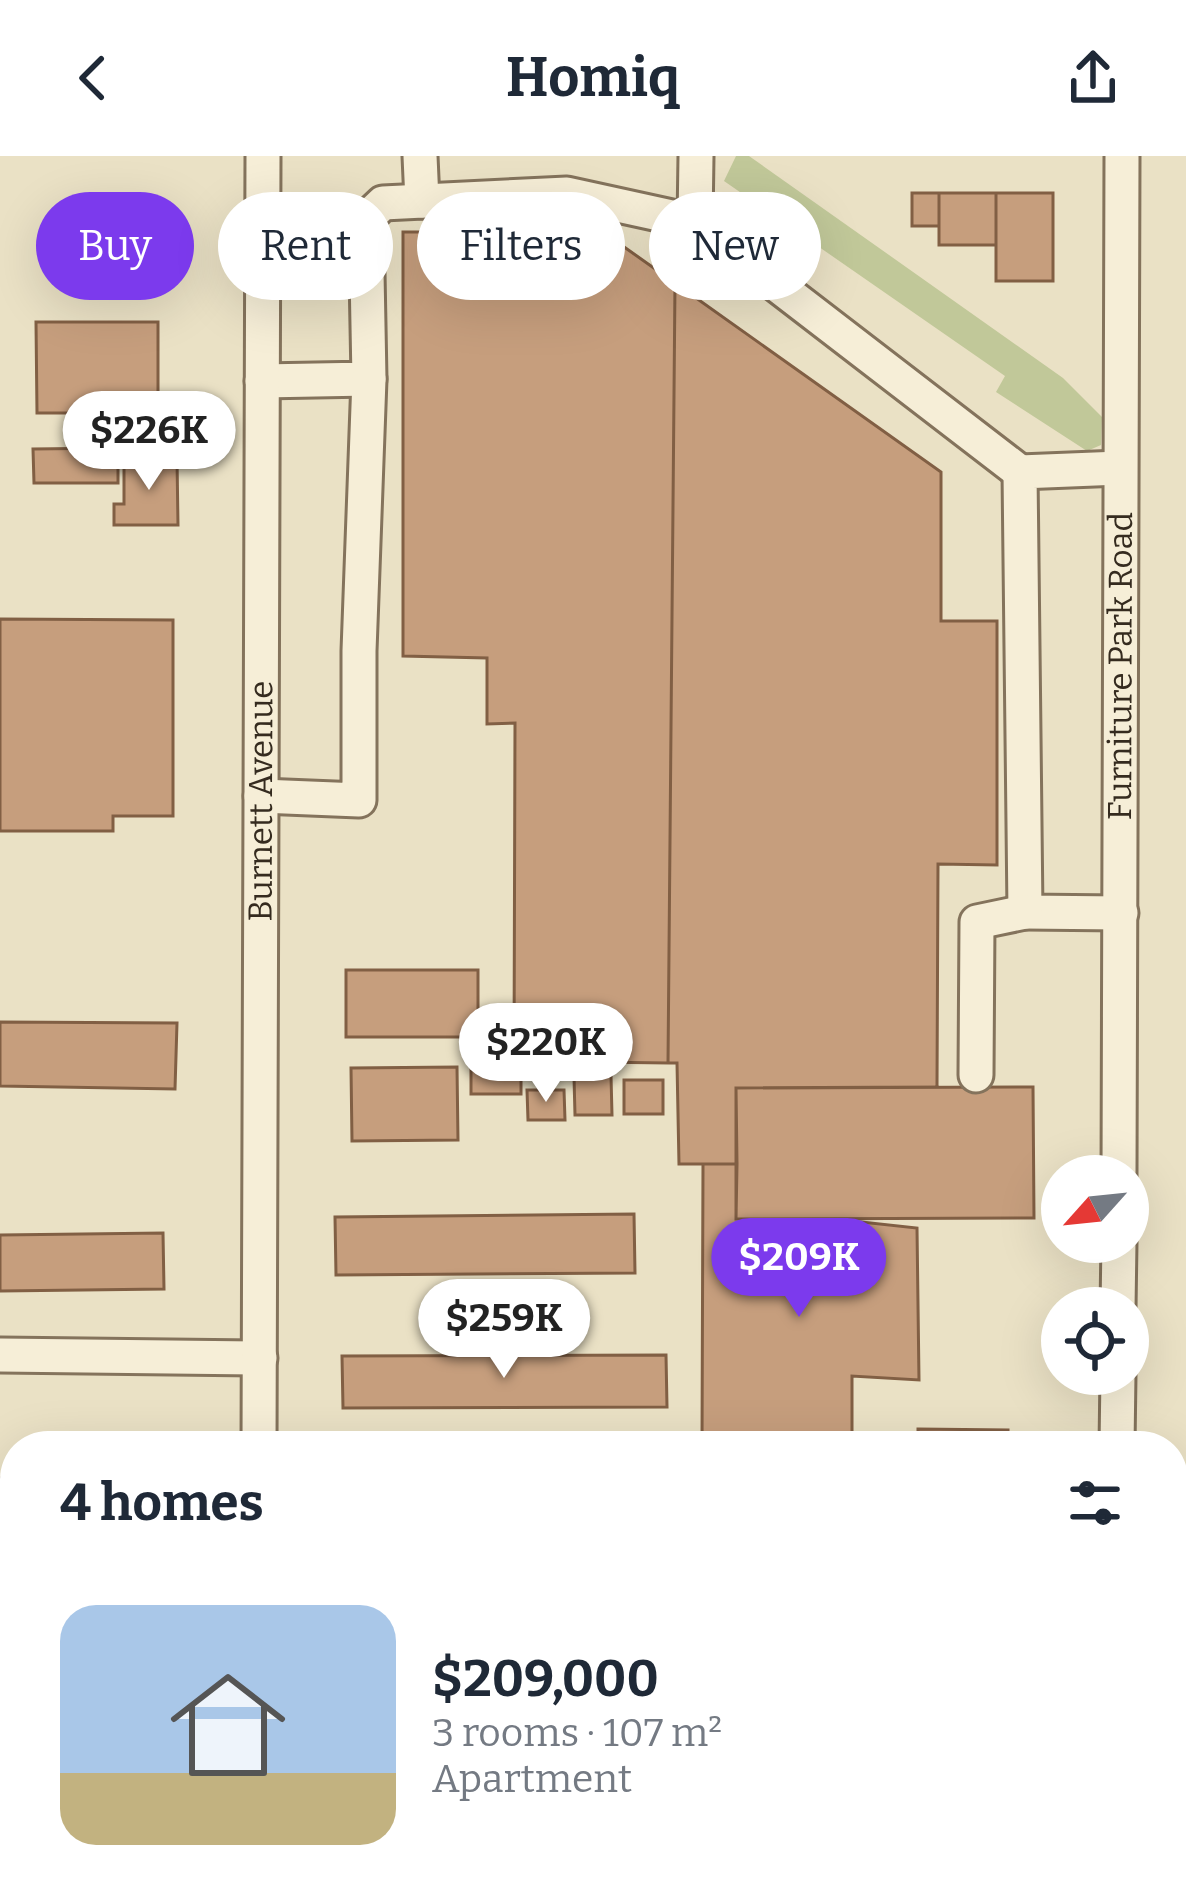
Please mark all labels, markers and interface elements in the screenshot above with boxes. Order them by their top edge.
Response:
icon: back [60,45,126,111]
icon: share [1060,45,1126,111]
text: Homiq [506,46,680,110]
chip: Buy [36,192,194,300]
chip: Rent [218,192,393,300]
chip: Filters [417,192,625,300]
chip: New [649,192,821,300]
pin: $226K [65,391,233,493]
text: $226K [90,407,208,453]
street label: Furniture Park Road [1100,512,1141,820]
street label: Burnett Avenue [241,680,281,922]
pin: $220K [462,1003,630,1105]
text: $220K [486,1019,606,1065]
north arrow [1041,1155,1149,1263]
map controls [1041,1155,1149,1395]
pin: $209K [715,1218,883,1320]
text: $209K [738,1234,860,1280]
pin: $259K [420,1279,588,1381]
button: locate [1041,1287,1149,1395]
text: $259K [445,1295,563,1341]
icon: filters [1062,1470,1128,1536]
text: 4 homes [60,1472,264,1534]
text: $209,000 [432,1648,659,1710]
icon: home [156,1653,300,1797]
text: 3 rooms · 107 m² [432,1710,722,1756]
text: Apartment [432,1756,632,1802]

